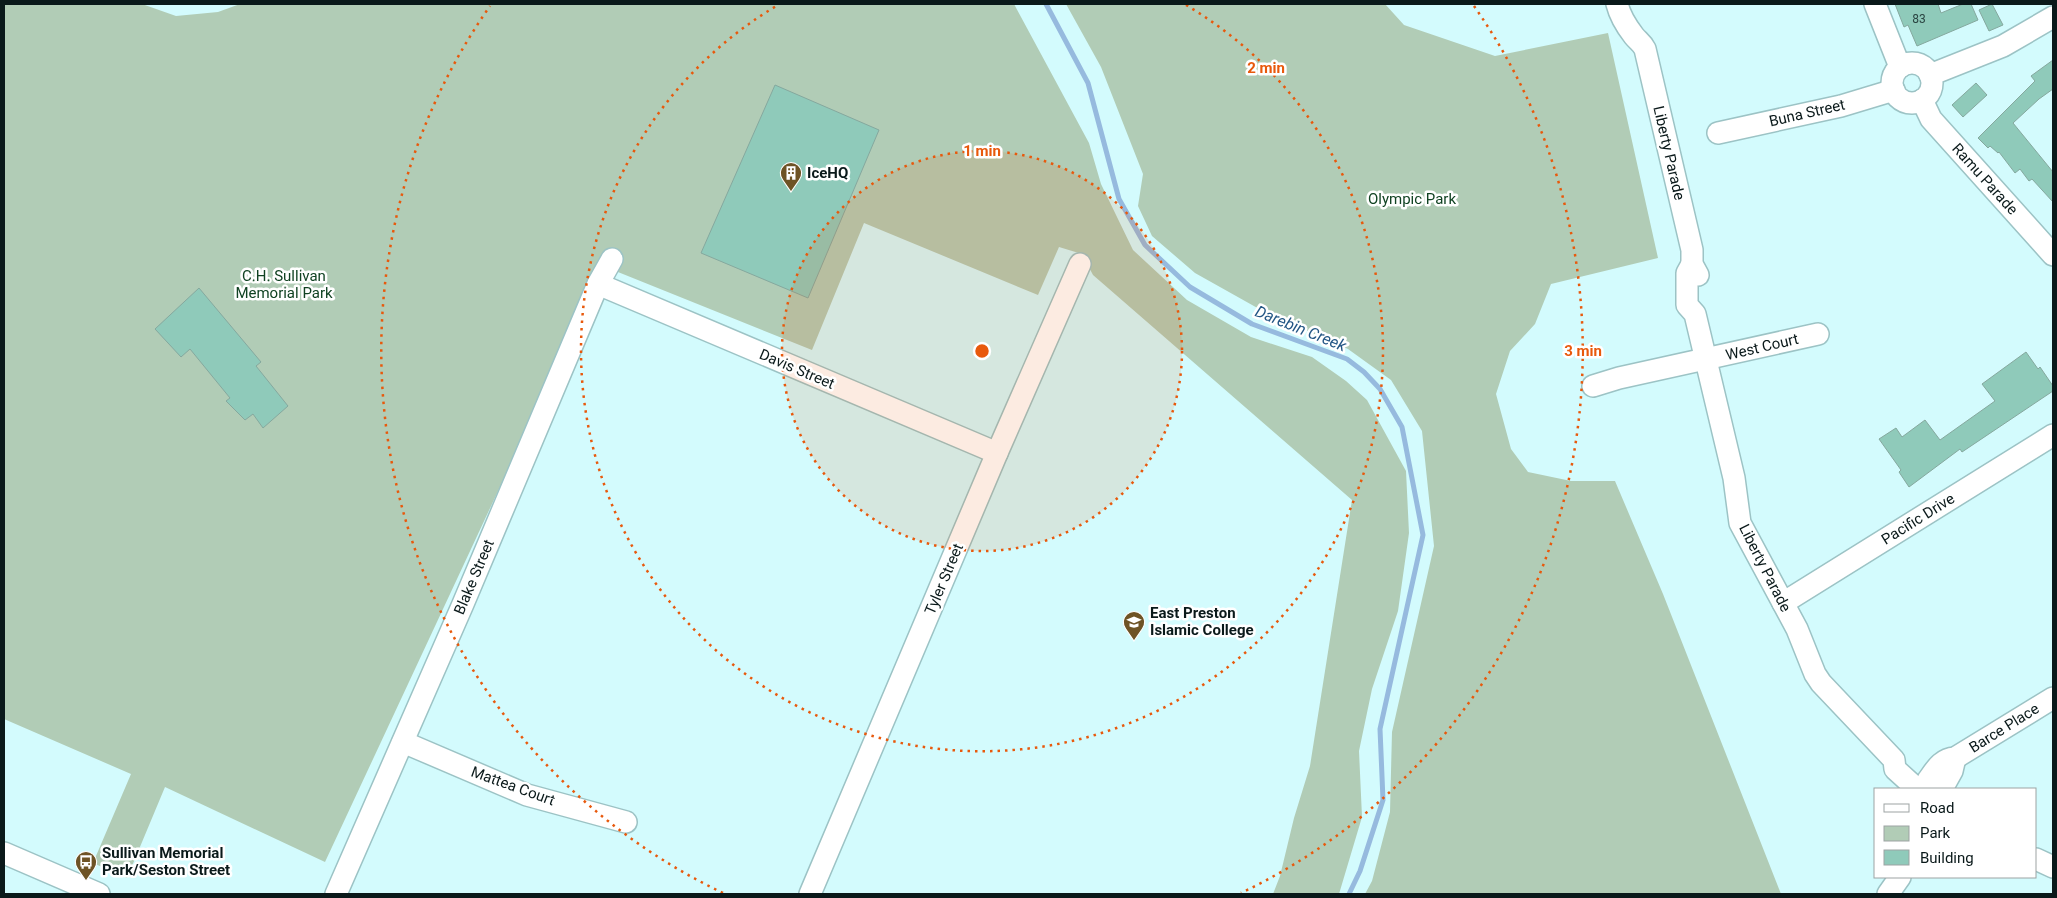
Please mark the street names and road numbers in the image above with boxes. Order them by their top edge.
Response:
street label: Buna Street [1767,96,1847,130]
street label: Liberty Parade [1649,104,1689,202]
street label: Ramu Parade [1948,140,2022,218]
street label: West Court [1724,330,1800,364]
street label: Davis Street [757,345,837,393]
street label: Pacific Drive [1878,489,1958,549]
street label: Liberty Parade [1735,521,1795,615]
street label: Blake Street [450,537,498,617]
street label: Tyler Street [921,541,967,617]
street label: Barce Place [1966,699,2042,757]
street label: Mattea Court [469,763,557,810]

